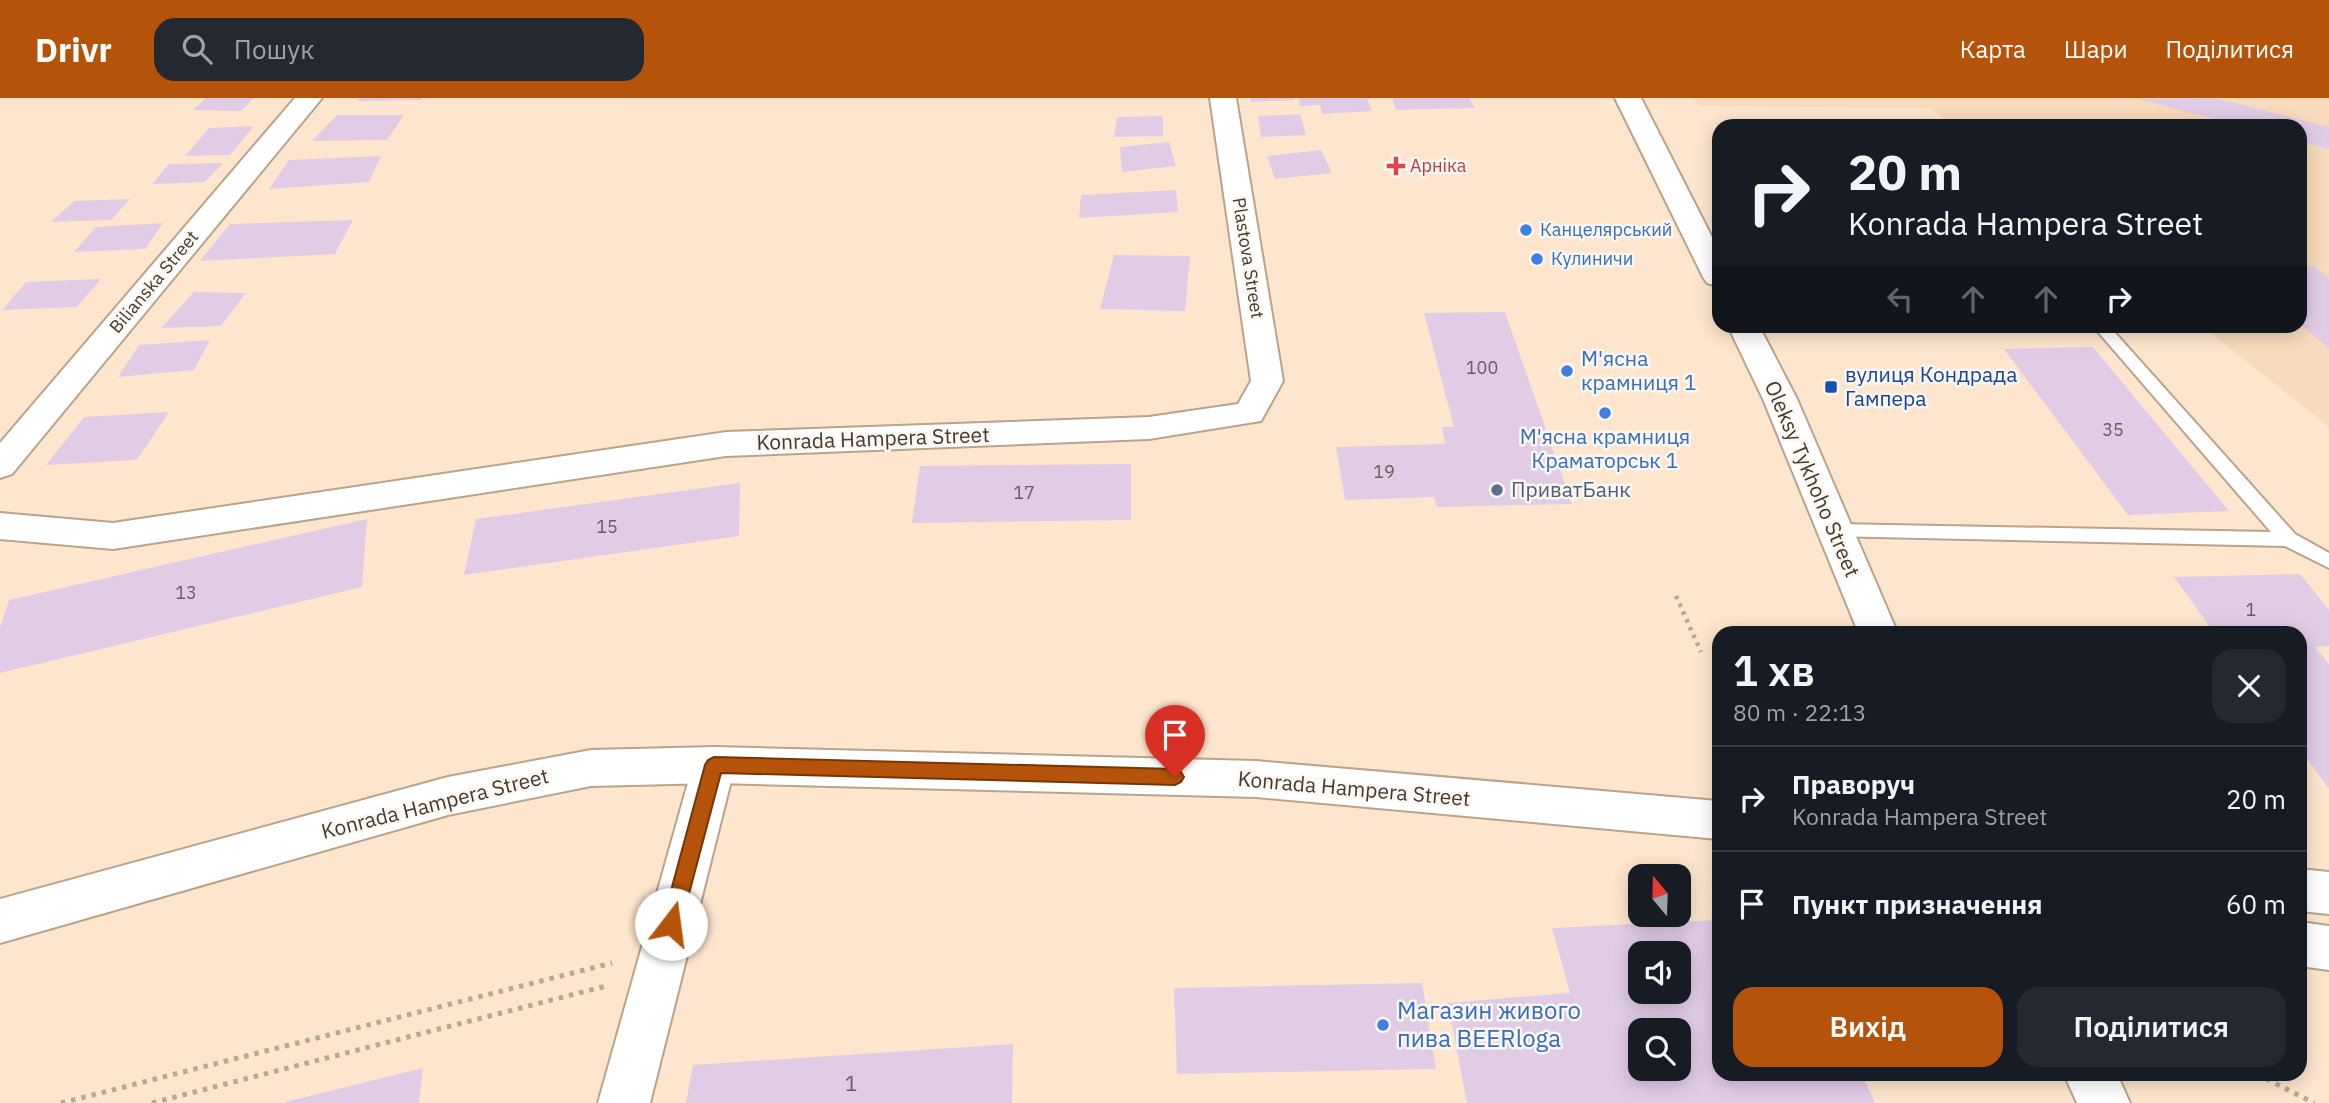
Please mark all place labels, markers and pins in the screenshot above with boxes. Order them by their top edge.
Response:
place label: Арніка [1410,154,1467,177]
marker: Арніка [1388,158,1404,174]
place label: Канцелярський [1540,218,1672,241]
marker: Канцелярський [1518,222,1534,238]
place label: Кулиничи [1551,247,1633,270]
marker: Кулиничи [1529,251,1545,267]
place label: М'ясна крамниця 1 [1581,344,1697,396]
place label: вулиця Кондрада Гампера [1845,360,2017,412]
marker: М'ясна крамниця 1 [1559,363,1575,379]
marker: вулиця Кондрада Гампера [1823,379,1839,395]
marker: М'ясна крамниця Краматорськ 1 [1597,405,1613,421]
place label: М'ясна крамниця Краматорськ 1 [1520,422,1690,474]
place label: ПриватБанк [1511,475,1631,503]
marker: ПриватБанк [1489,482,1505,498]
pin [1145,705,1205,777]
place label: Магазин живого пива BEERloga [1397,994,1581,1054]
marker: Магазин живого пива BEERloga [1375,1017,1391,1033]

